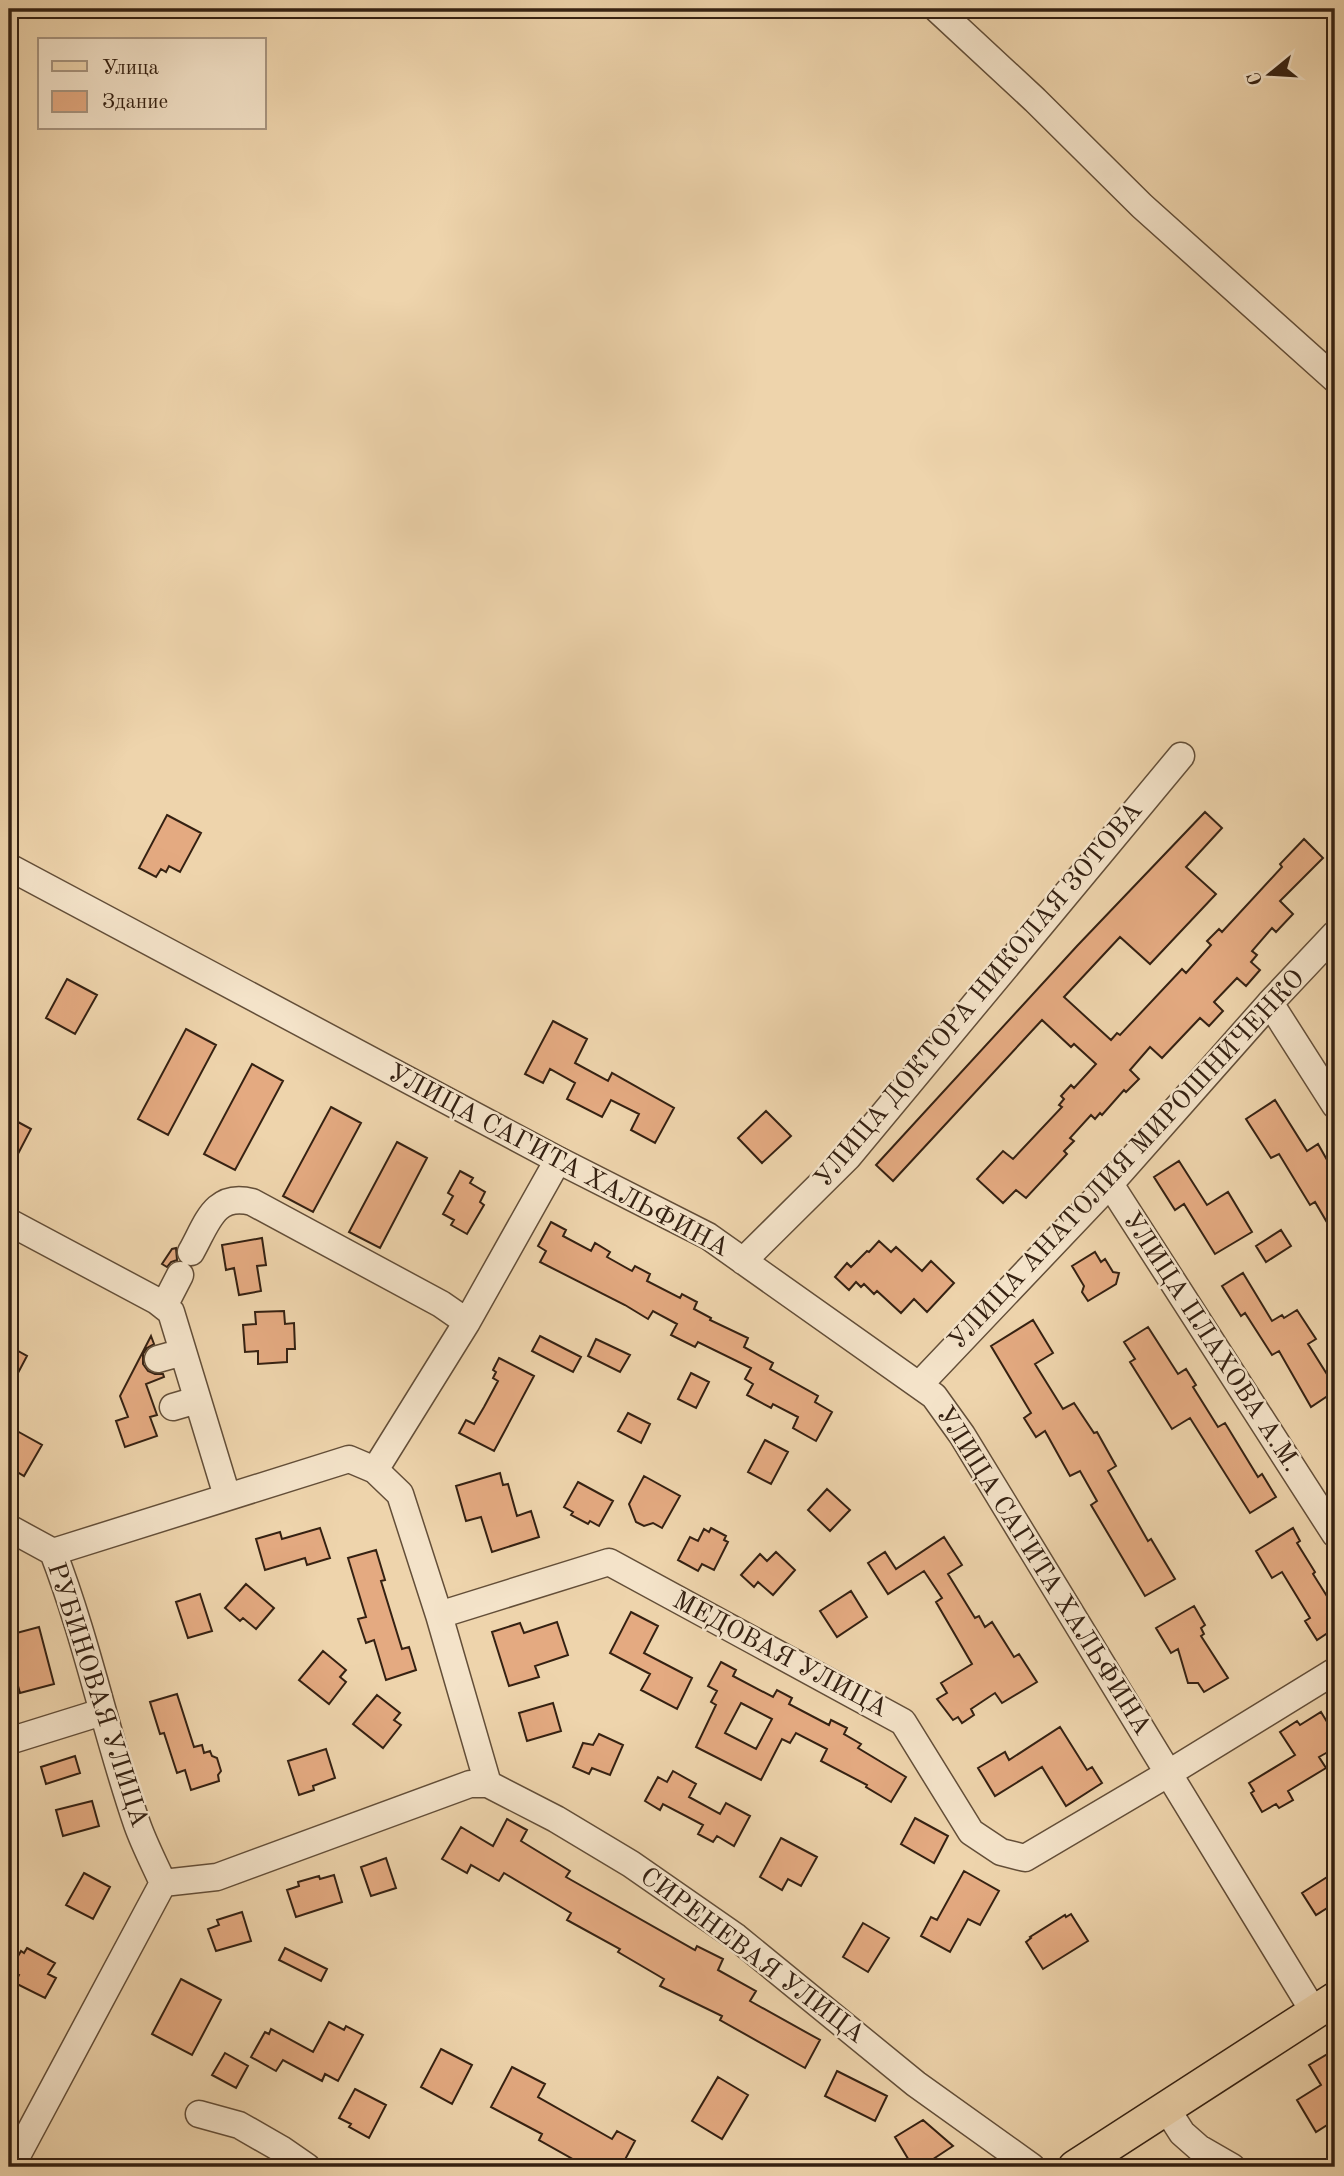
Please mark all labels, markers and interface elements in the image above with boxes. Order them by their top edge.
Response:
legend [38,38,266,130]
north arrow [1236,38,1306,108]
text: Улица [102,58,159,79]
text: С [1245,70,1267,87]
text: Здание [102,92,168,113]
street label: УЛИЦА ДОКТОРА НИКОЛАЯ ЗОТОВА [810,797,1148,1193]
street label: УЛИЦА АНАТОЛИЯ МИРОШНИЧЕНКО [944,965,1310,1355]
street label: УЛИЦА САГИТА ХАЛЬФИНА [383,1060,733,1262]
street label: УЛИЦА ПЛАХОВА А.М. [1117,1207,1305,1477]
street label: УЛИЦА САГИТА ХАЛЬФИНА [931,1402,1155,1740]
street label: РУБИНОВАЯ УЛИЦА [42,1560,152,1831]
street label: МЕДОВАЯ УЛИЦА [668,1587,892,1723]
street label: СИРЕНЕВАЯ УЛИЦА [635,1863,869,2049]

